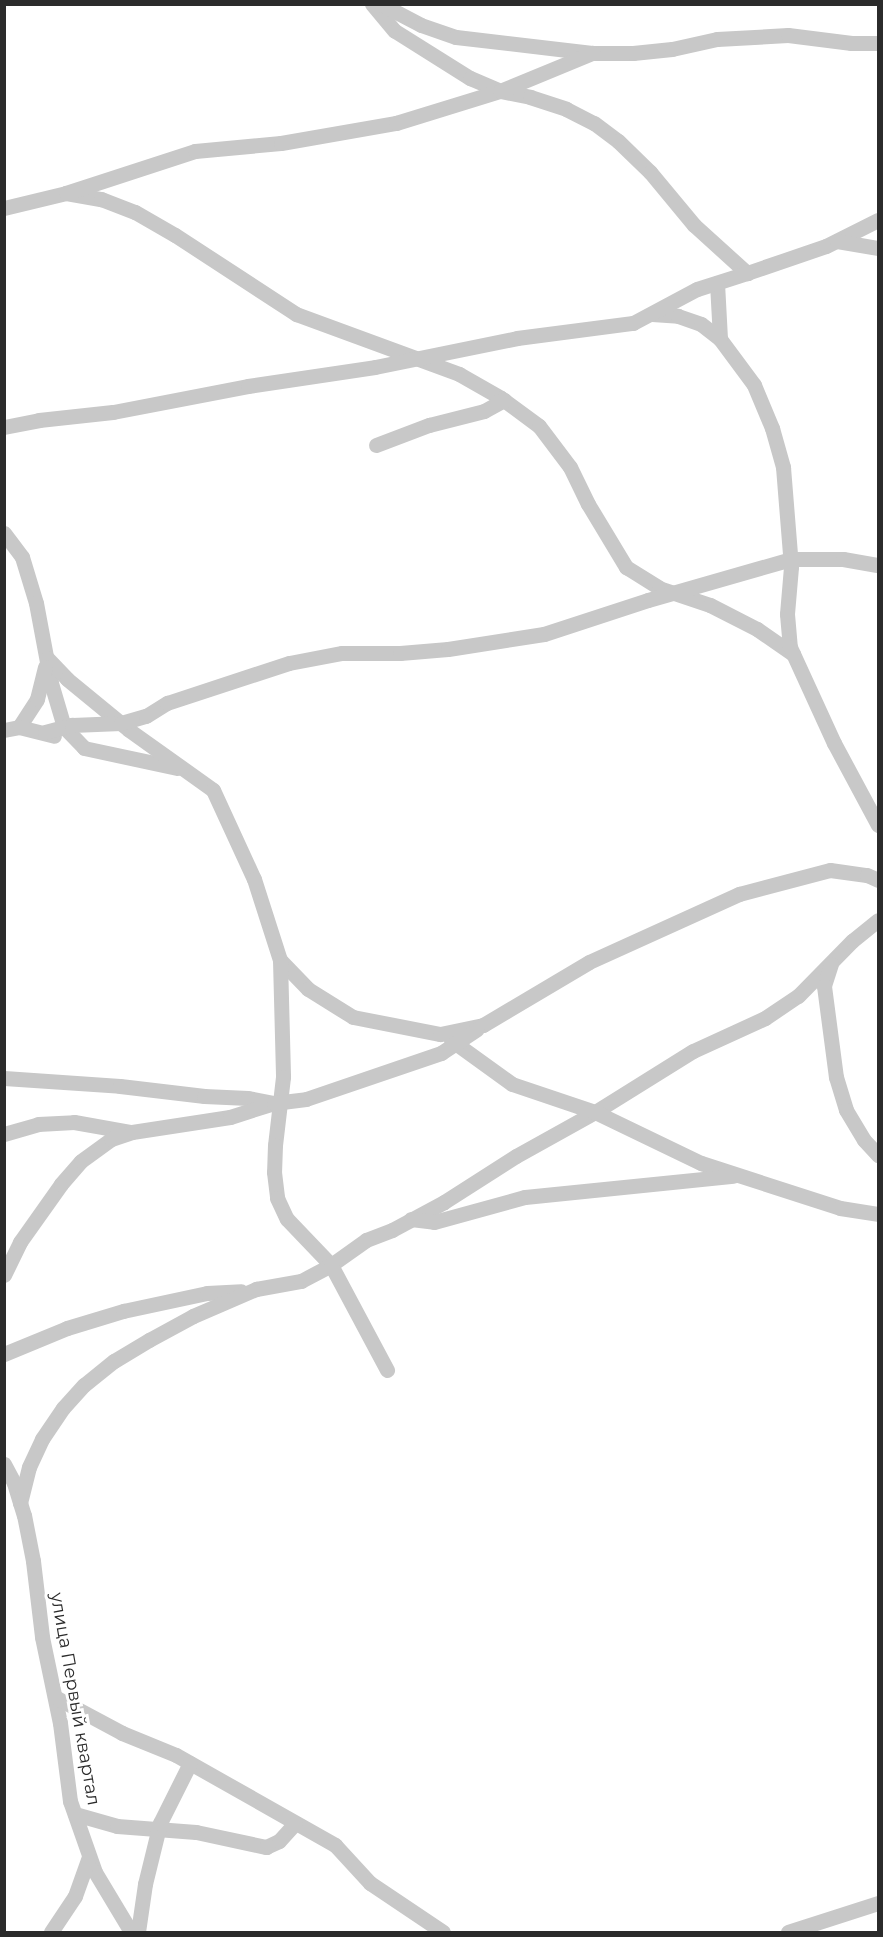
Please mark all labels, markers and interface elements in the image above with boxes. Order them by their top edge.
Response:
street label: улица Первый квартал [46,1591,104,1807]

